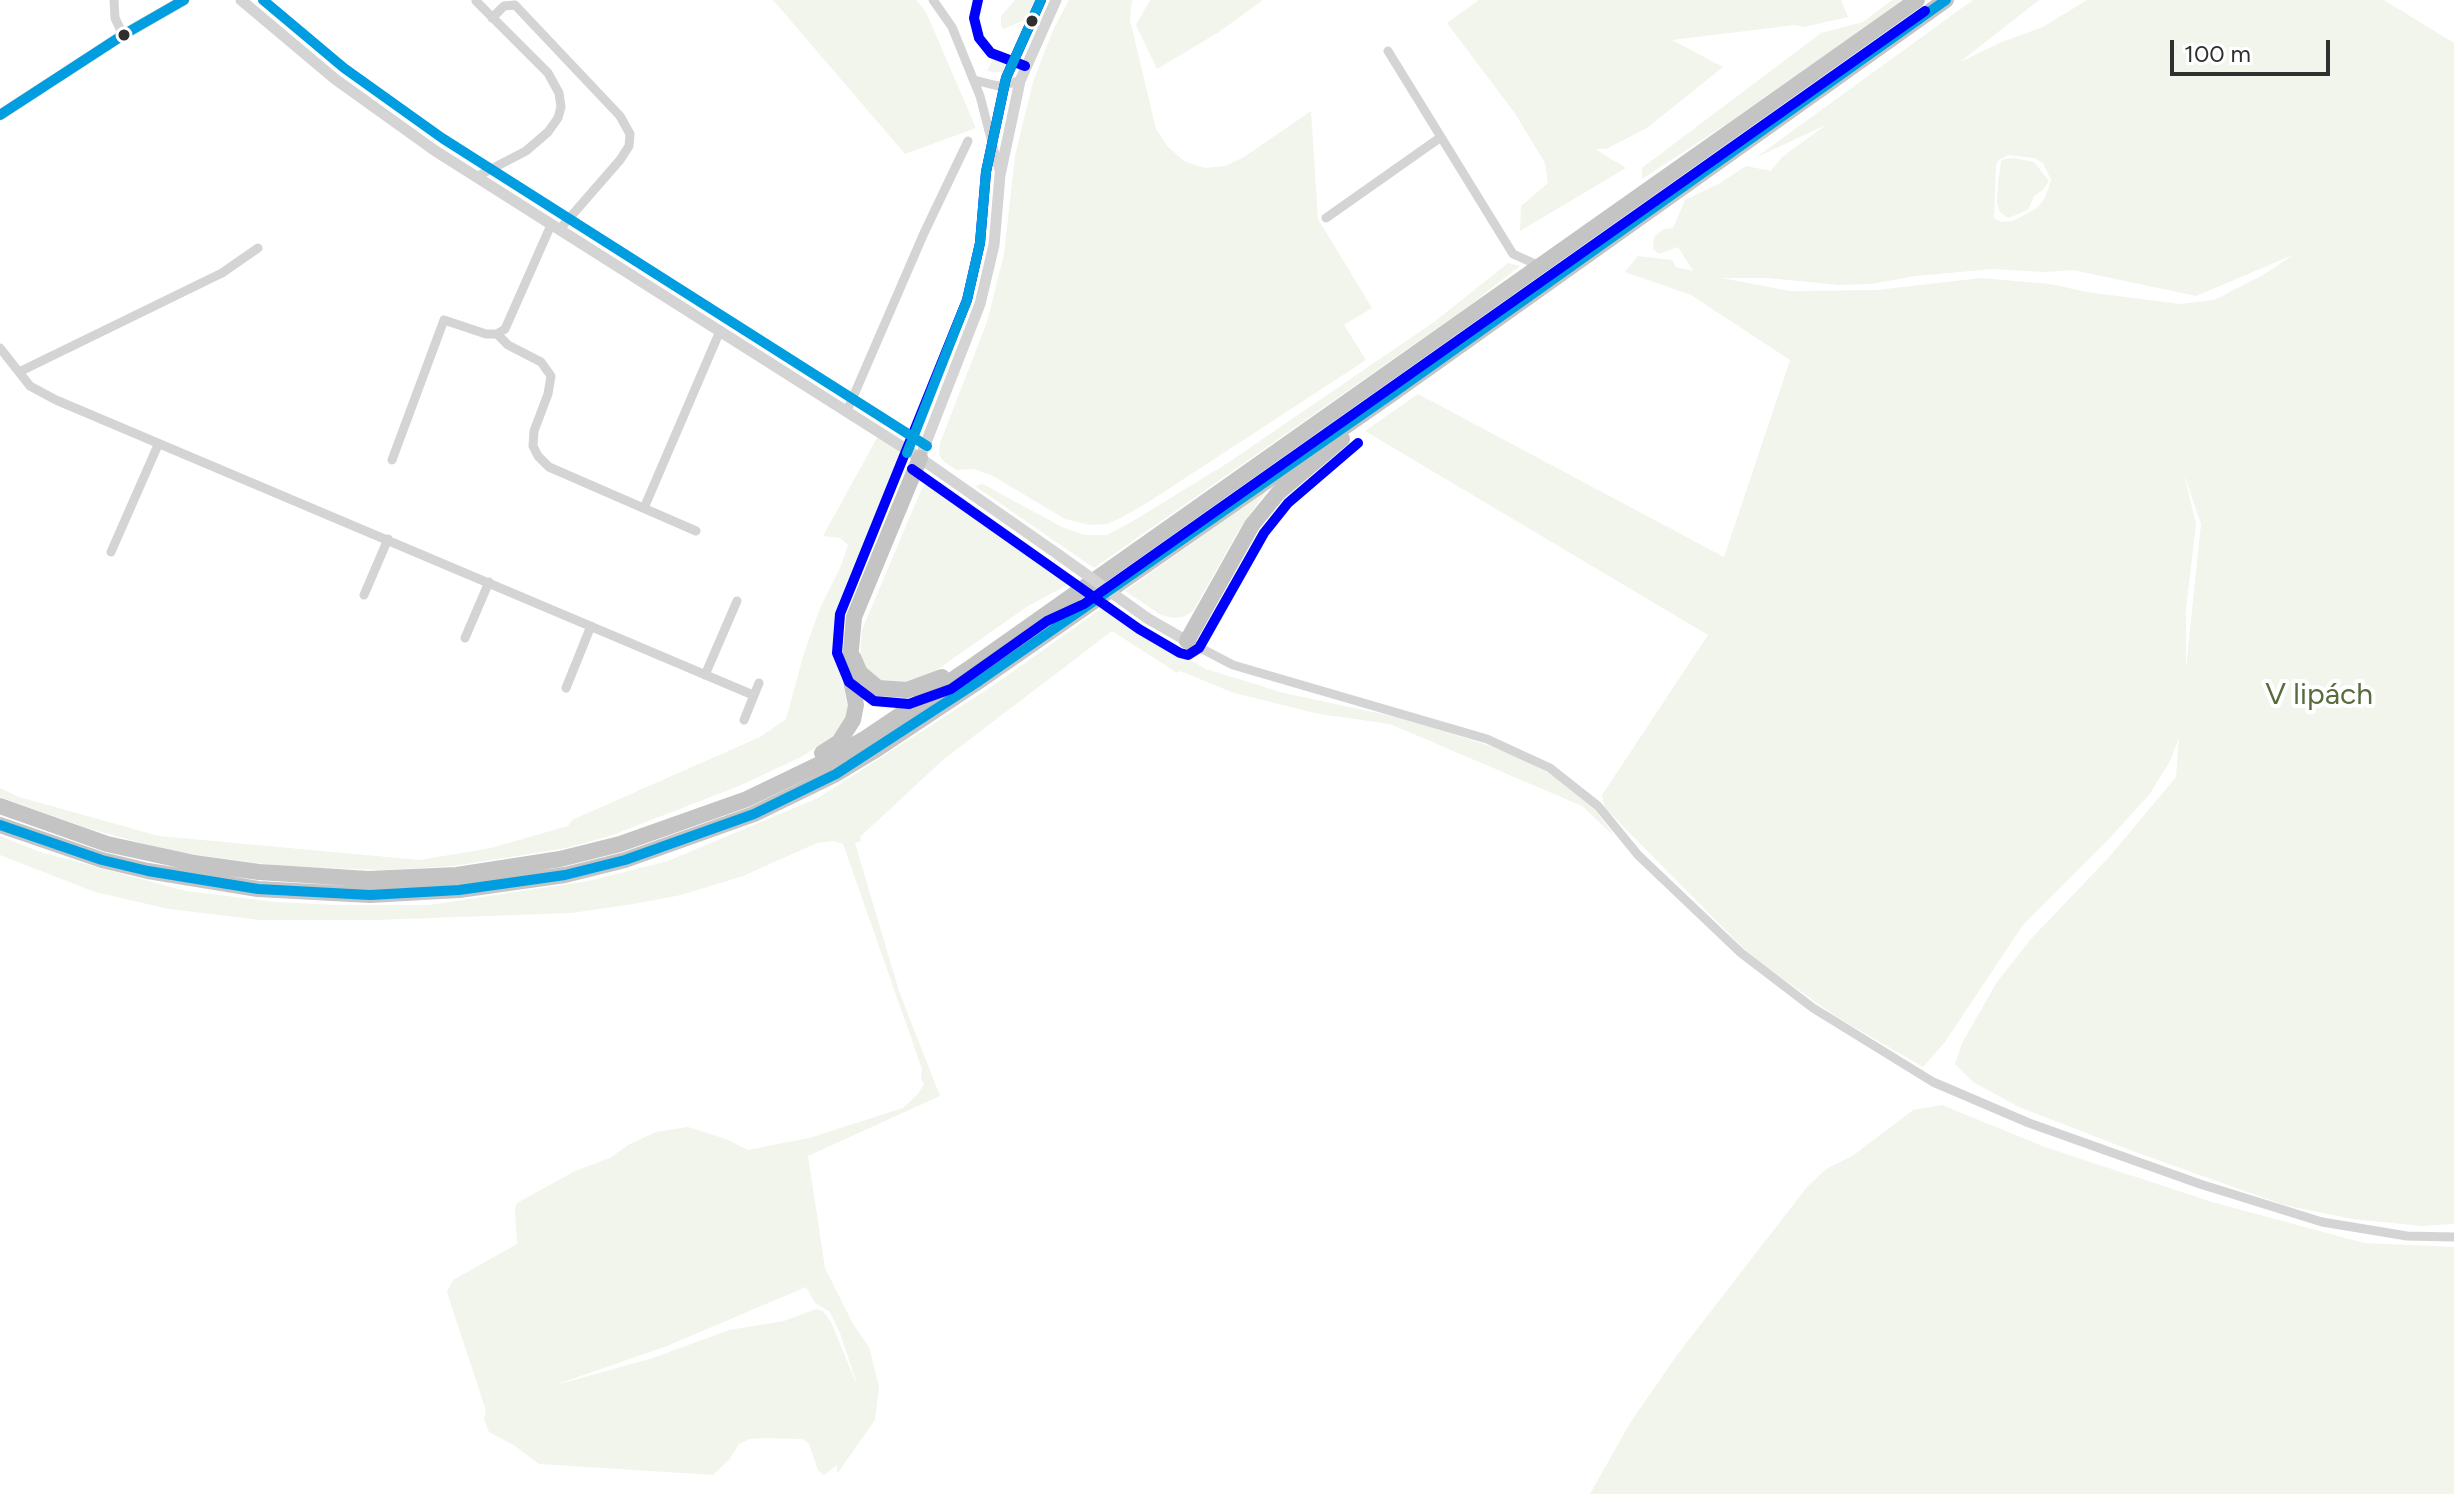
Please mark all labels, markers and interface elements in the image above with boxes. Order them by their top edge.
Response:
unlabelled marker [1024,13,1040,29]
scale bar [2174,24,2334,74]
unlabelled marker [116,27,132,43]
text: 100 m [2184,39,2251,68]
park label: V lipách [2265,677,2373,713]

